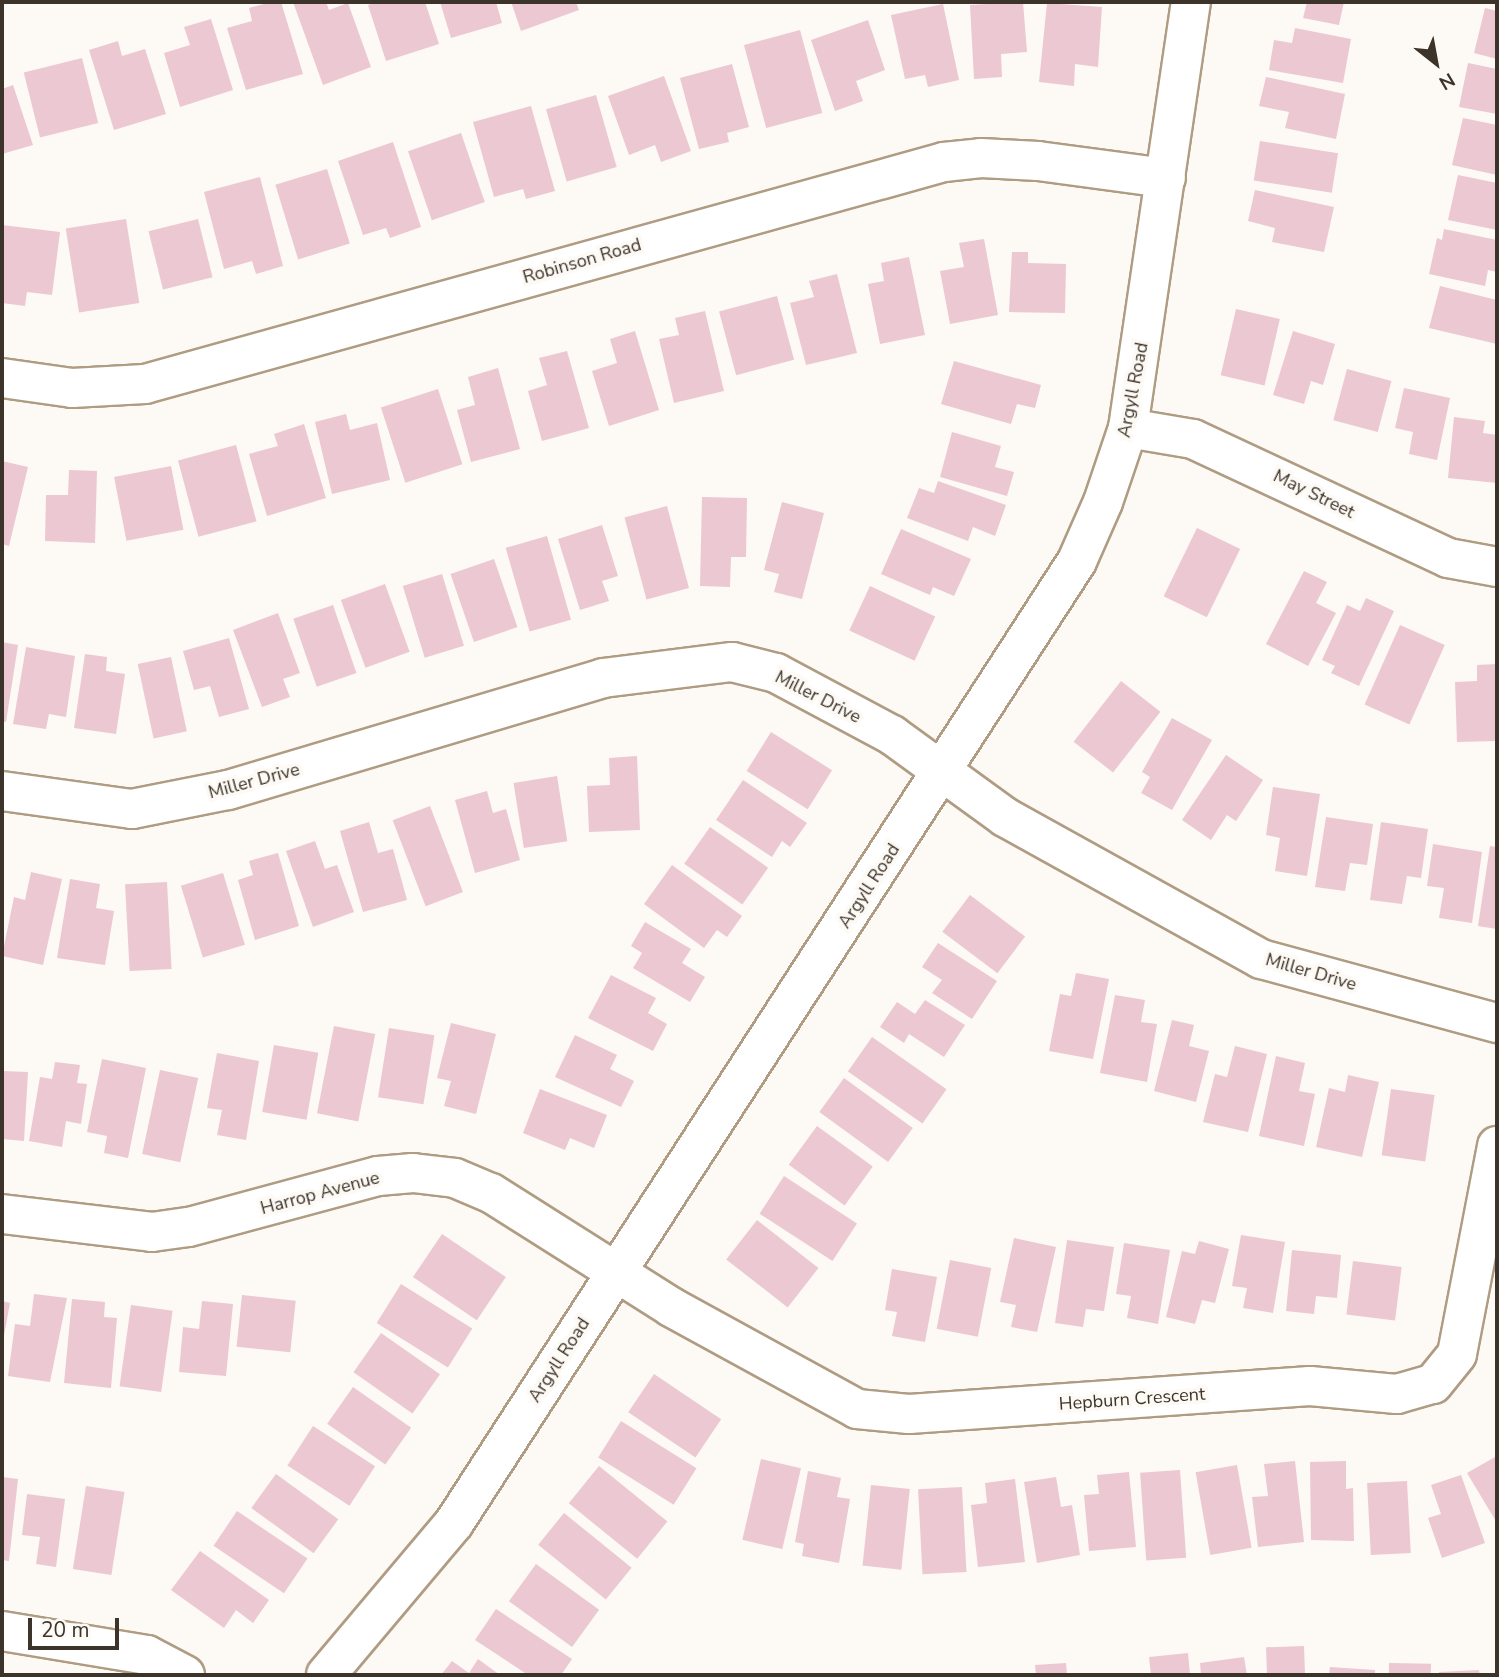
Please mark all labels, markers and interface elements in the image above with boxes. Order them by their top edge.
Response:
north arrow [1401,28,1471,98]
text: N [1434,66,1460,96]
street label: Robinson Road [520,234,644,288]
street label: Argyll Road [1113,341,1153,439]
street label: May Street [1270,465,1358,523]
street label: Miller Drive [771,666,865,728]
street label: Miller Drive [206,758,302,804]
street label: Argyll Road [834,840,904,932]
street label: Miller Drive [1263,949,1359,995]
street label: Harrop Avenue [258,1167,382,1219]
street label: Argyll Road [524,1314,594,1406]
street label: Hepburn Crescent [1058,1383,1206,1415]
scale bar [32,1604,122,1648]
text: 20 m [41,1616,90,1644]

